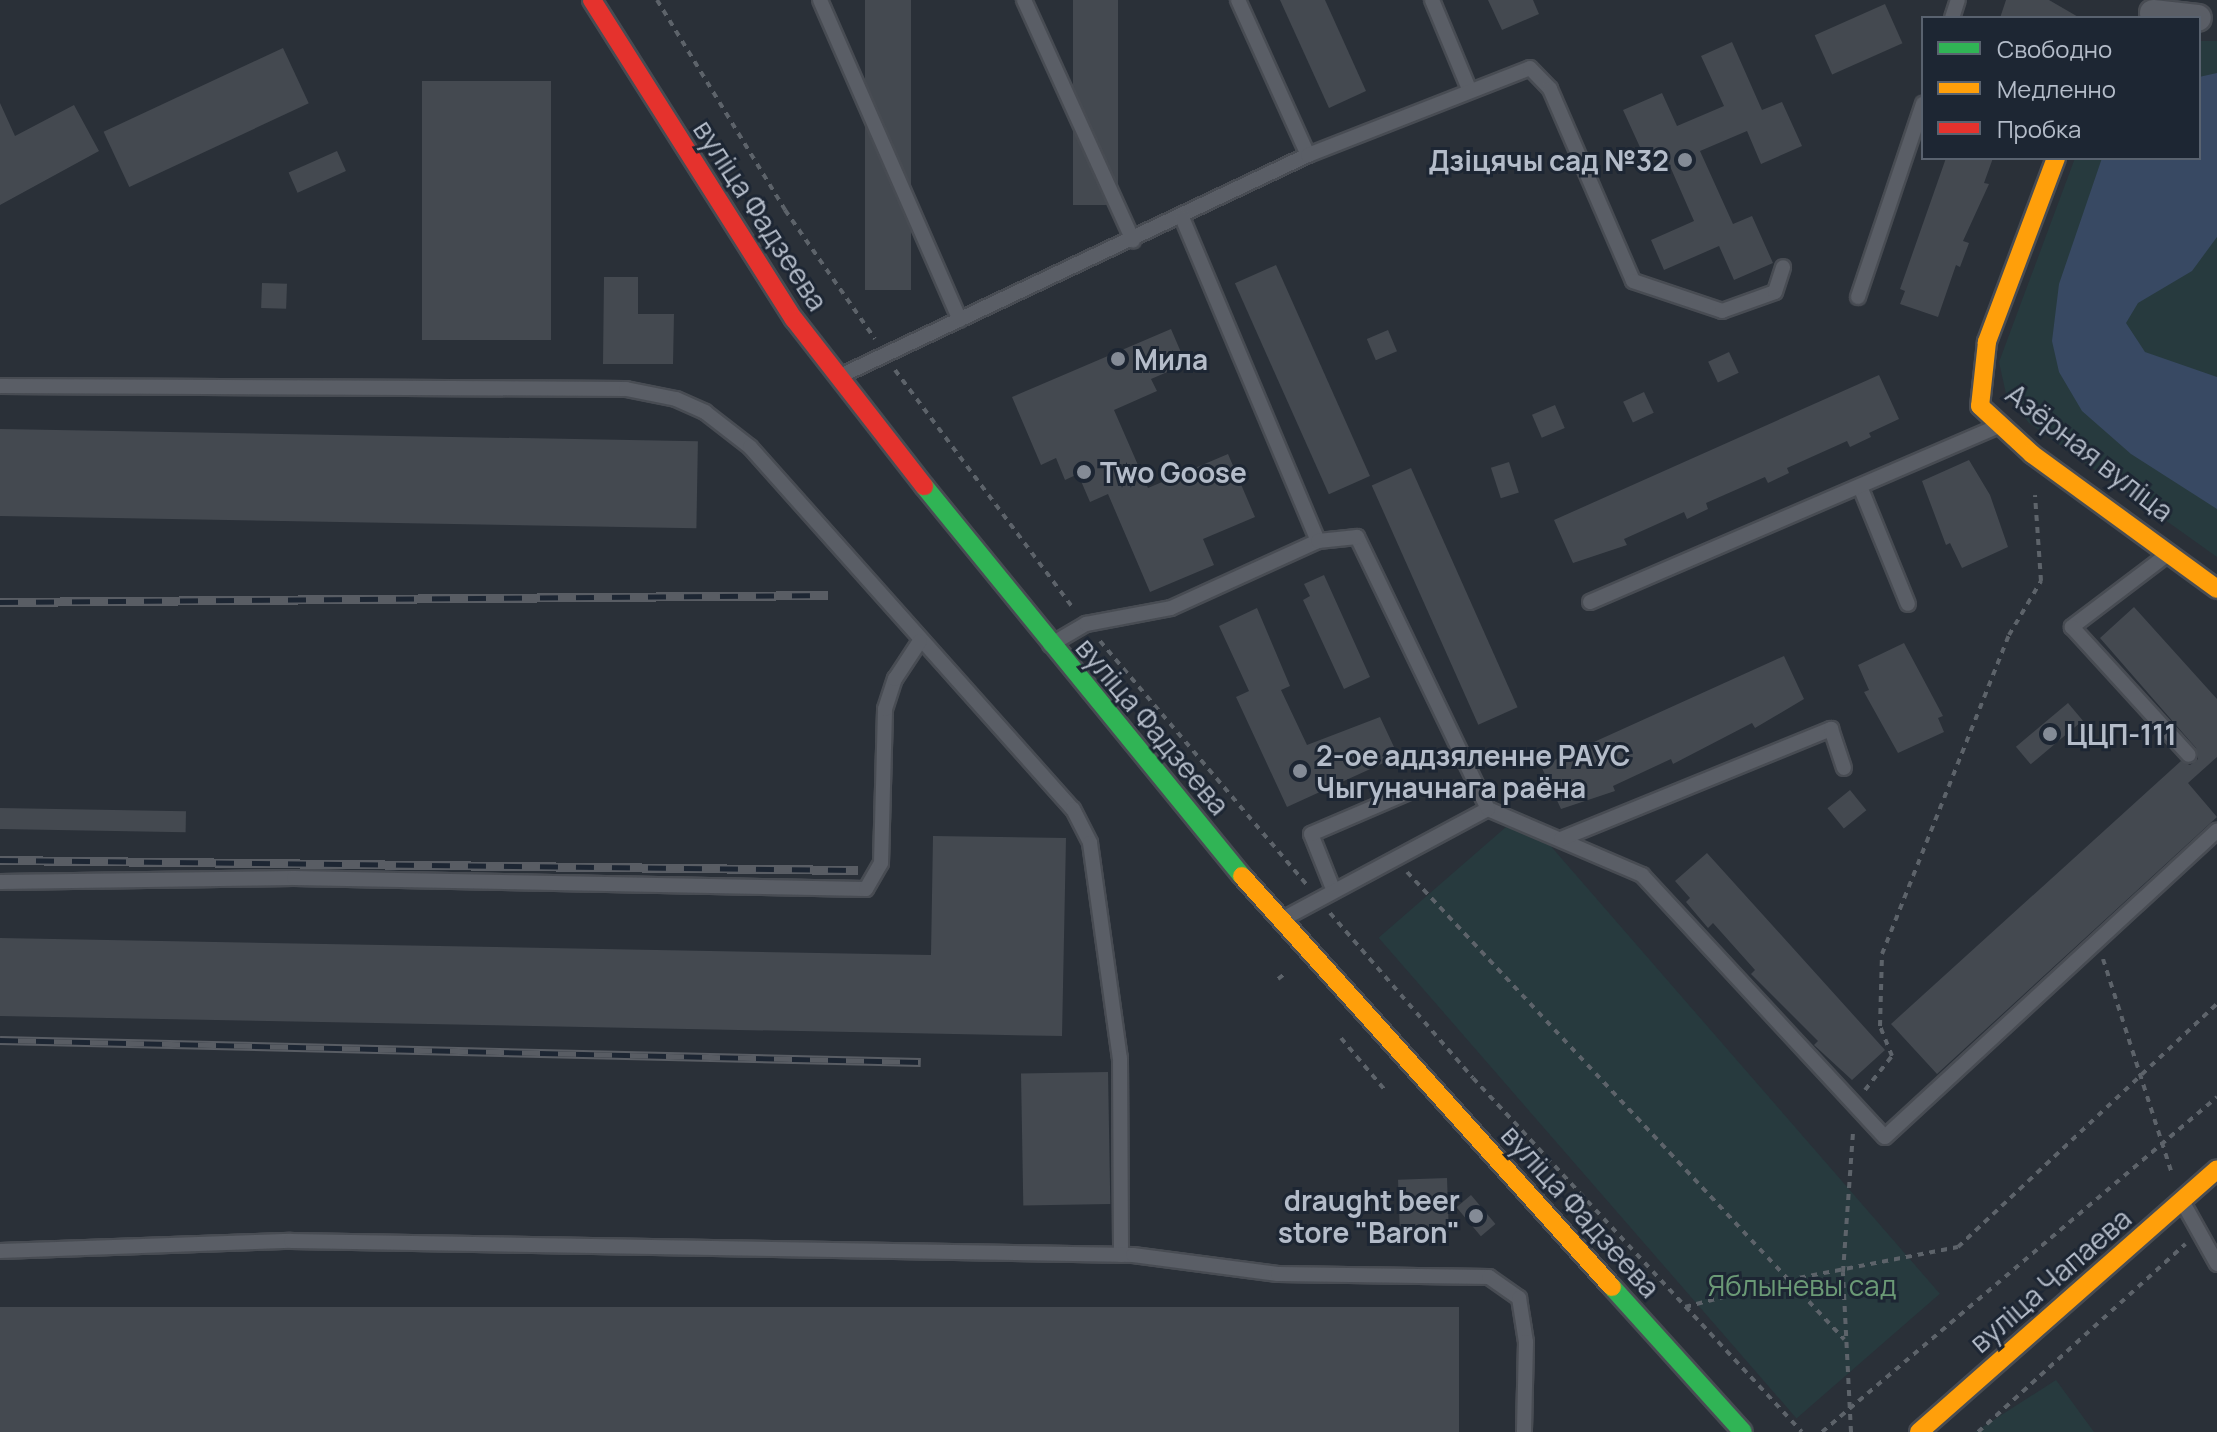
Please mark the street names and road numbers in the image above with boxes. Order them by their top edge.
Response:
street label: вуліца Фадзеева [687,114,835,316]
street label: Азёрная вуліца [2000,376,2180,528]
street label: вуліца Фадзеева [1069,631,1237,821]
street label: вуліца Фадзеева [1495,1118,1667,1304]
street label: вуліца Чапаева [1963,1201,2137,1359]

